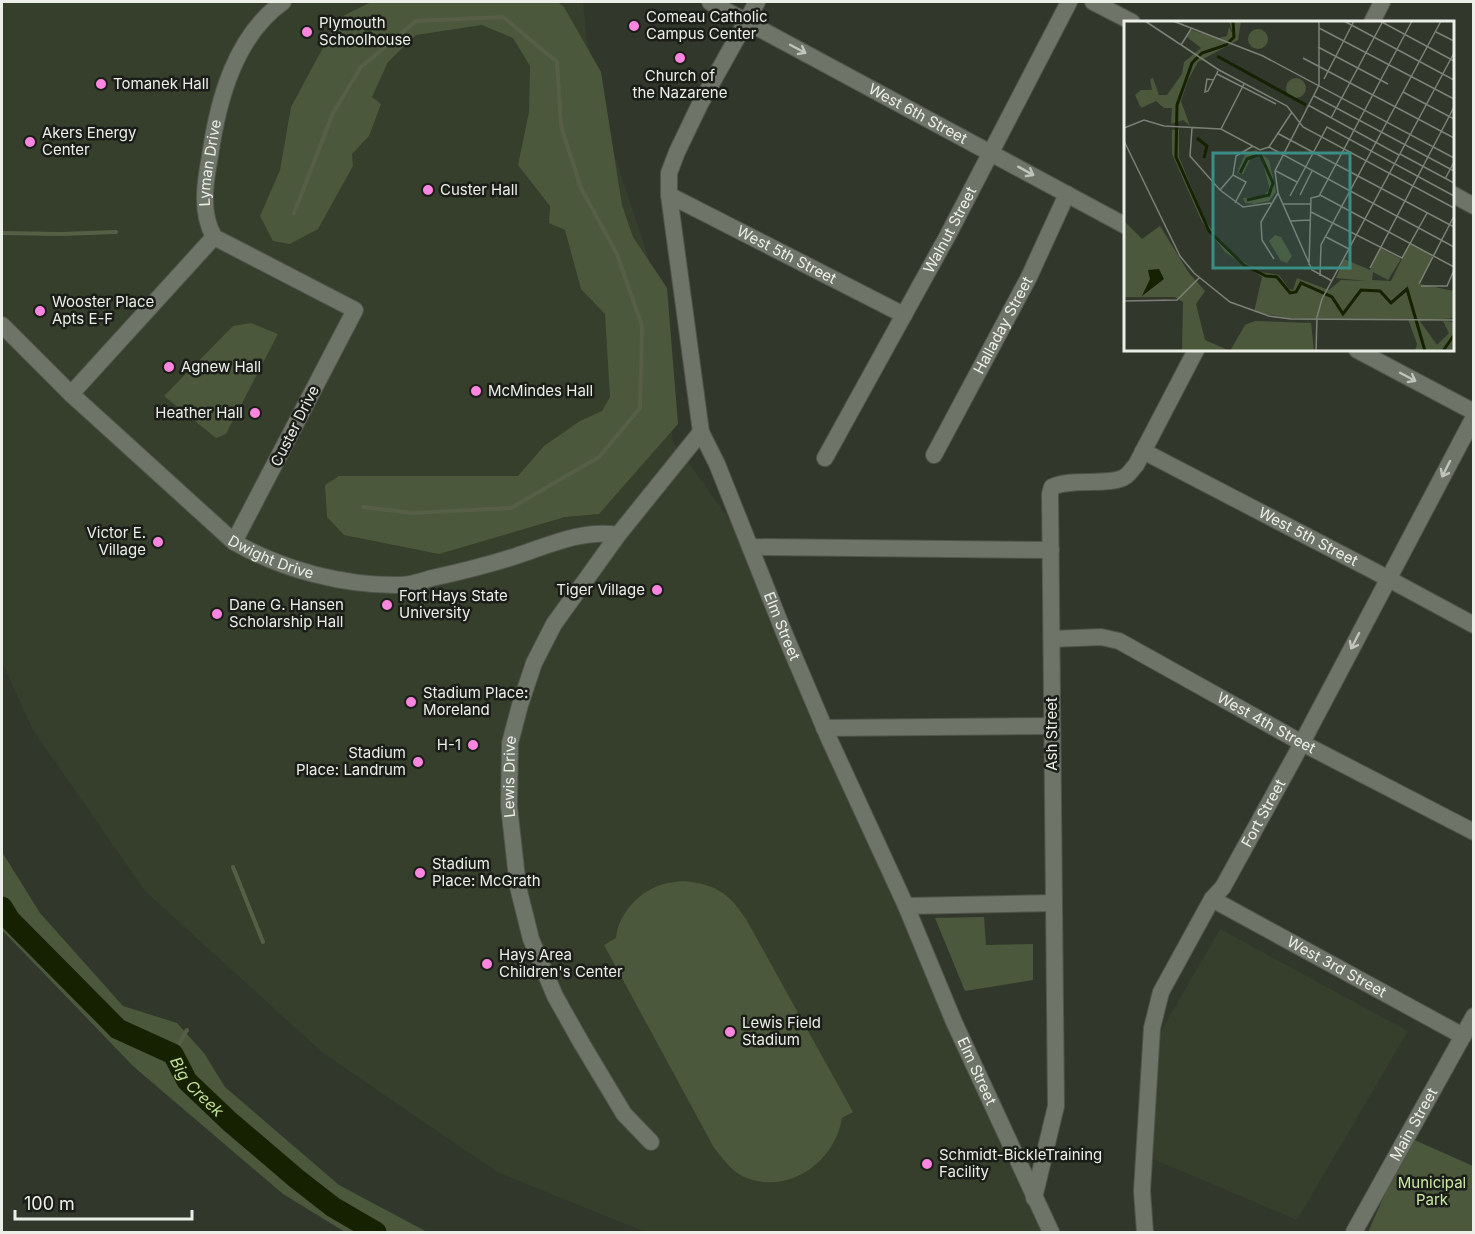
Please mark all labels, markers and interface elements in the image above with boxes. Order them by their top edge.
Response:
place label: Comeau Catholic Campus Center [646,7,767,43]
place label: Plymouth Schoolhouse [319,13,411,49]
marker: Comeau Catholic Campus Center [627,19,641,33]
inset map [1124,21,1454,351]
marker: Plymouth Schoolhouse [300,25,314,39]
one-way arrow [789,44,807,55]
marker: Church of the Nazarene [673,51,687,65]
place label: Church of the Nazarene [633,66,727,102]
place label: Tomanek Hall [113,74,209,93]
marker: Tomanek Hall [94,77,108,91]
street label: West 6th Street [865,79,971,148]
street label: Lyman Drive [195,117,225,207]
place label: Akers Energy Center [42,123,137,159]
marker: Akers Energy Center [23,135,37,149]
one-way arrow [1017,166,1034,178]
place label: Custer Hall [440,180,518,199]
marker: Custer Hall [421,183,435,197]
street label: Walnut Street [919,183,980,276]
street label: West 5th Street [734,221,840,288]
street label: Halladay Street [969,273,1037,377]
place label: Wooster Place Apts E-F [52,292,154,328]
marker: Wooster Place Apts E-F [33,304,47,318]
place label: Agnew Hall [181,357,261,376]
marker: Agnew Hall [162,360,176,374]
one-way arrow [1399,372,1417,383]
place label: McMindes Hall [488,381,593,400]
street label: Custer Drive [266,382,323,469]
marker: McMindes Hall [469,384,483,398]
place label: Heather Hall [155,403,243,422]
marker: Heather Hall [248,406,262,420]
one-way arrow [1440,459,1452,477]
street label: West 5th Street [1255,503,1361,570]
place label: Victor E. Village [86,523,146,559]
street label: Dwight Drive [225,531,316,583]
marker: Victor E. Village [151,535,165,549]
place label: Tiger Village [556,580,645,599]
marker: Tiger Village [650,583,664,597]
place label: Fort Hays State University [399,586,508,622]
street label: Elm Street [760,589,805,663]
place label: Dane G. Hansen Scholarship Hall [229,595,344,631]
marker: Fort Hays State University [380,598,394,612]
marker: Dane G. Hansen Scholarship Hall [210,607,224,621]
one-way arrow [1349,632,1361,650]
place label: Stadium Place: Moreland [423,683,528,719]
street label: West 4th Street [1214,688,1319,757]
marker: Stadium Place: Moreland [404,695,418,709]
street label: Ash Street [1042,697,1061,771]
street label: Lewis Drive [499,733,521,819]
place label: H-1 [437,735,461,754]
marker: H-1 [466,738,480,752]
place label: Stadium Place: Landrum [296,743,406,779]
marker: Stadium Place: Landrum [411,755,425,769]
street label: Fort Street [1237,776,1289,850]
place label: Stadium Place: McGrath [432,854,541,890]
marker: Stadium Place: McGrath [413,866,427,880]
street label: West 3rd Street [1284,932,1390,1001]
place label: Hays Area Children's Center [499,945,623,981]
marker: Hays Area Children's Center [480,957,494,971]
place label: Lewis Field Stadium [742,1013,821,1049]
marker: Lewis Field Stadium [723,1025,737,1039]
street label: Elm Street [953,1034,1001,1108]
water label: Big Creek [166,1053,228,1121]
street label: Main Street [1385,1084,1441,1164]
place label: Schmidt-BickleTraining Facility [939,1145,1102,1181]
marker: Schmidt-BickleTraining Facility [920,1157,934,1171]
park label: Municipal Park [1398,1173,1466,1209]
scale bar [15,1183,192,1221]
text: 100 m [24,1193,75,1214]

